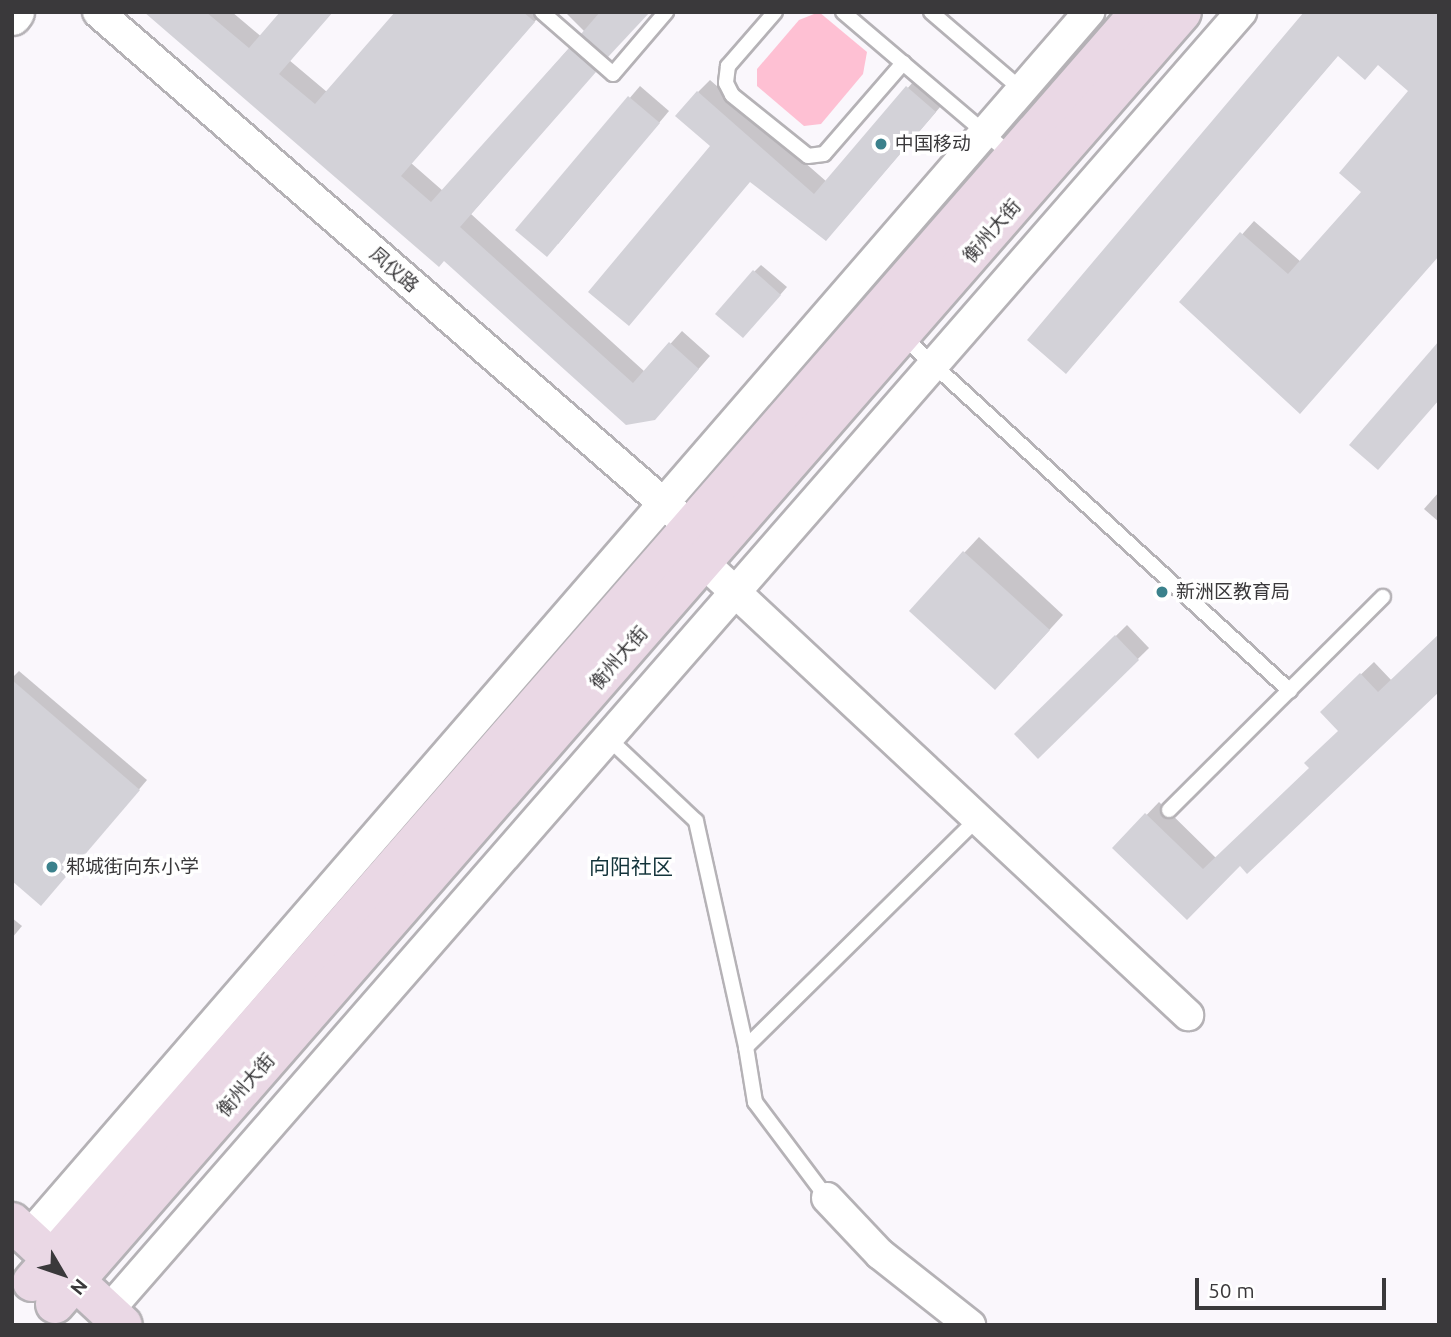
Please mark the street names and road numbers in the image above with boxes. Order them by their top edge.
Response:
street label: 衡州大街 [958,195,1026,267]
street label: 凤仪路 [365,243,423,297]
street label: 衡州大街 [585,622,653,694]
street label: 衡州大街 [212,1049,280,1121]

